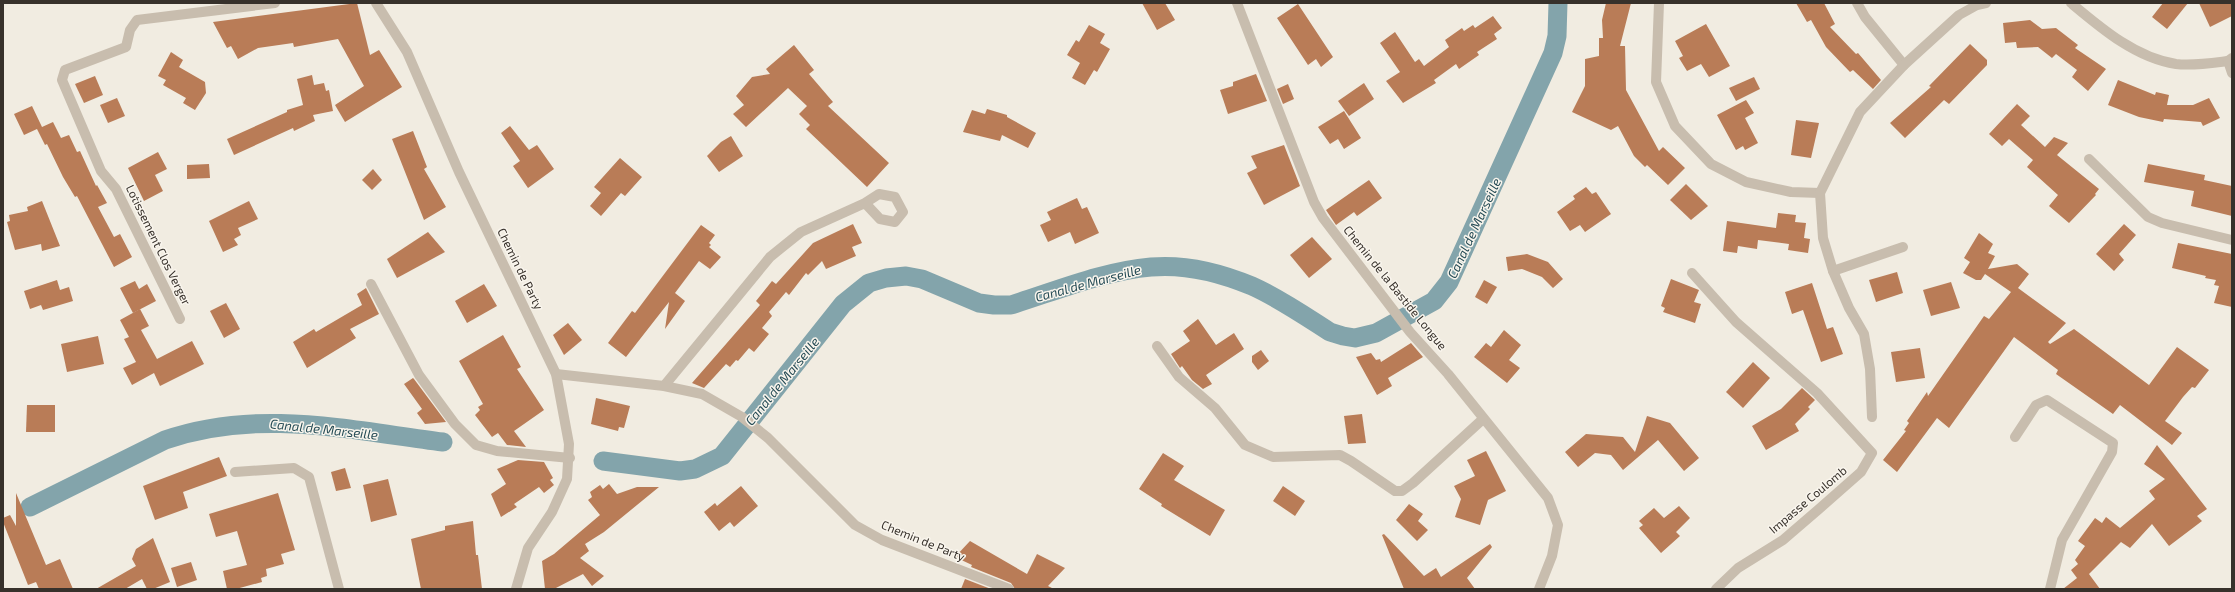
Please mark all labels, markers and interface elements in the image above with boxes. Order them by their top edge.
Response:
water label: Canal de Marseille [1444,175,1504,281]
street label: Lotissement Clos Verger [124,182,194,307]
street label: Chemin de la Bastide Longue [1341,222,1450,352]
street label: Chemin de Party [495,226,547,312]
water label: Canal de Marseille [1033,261,1143,305]
water label: Canal de Marseille [742,334,822,428]
water label: Canal de Marseille [269,415,379,443]
street label: Impasse Coulomb [1766,463,1849,536]
street label: Chemin de Party [880,517,968,563]

